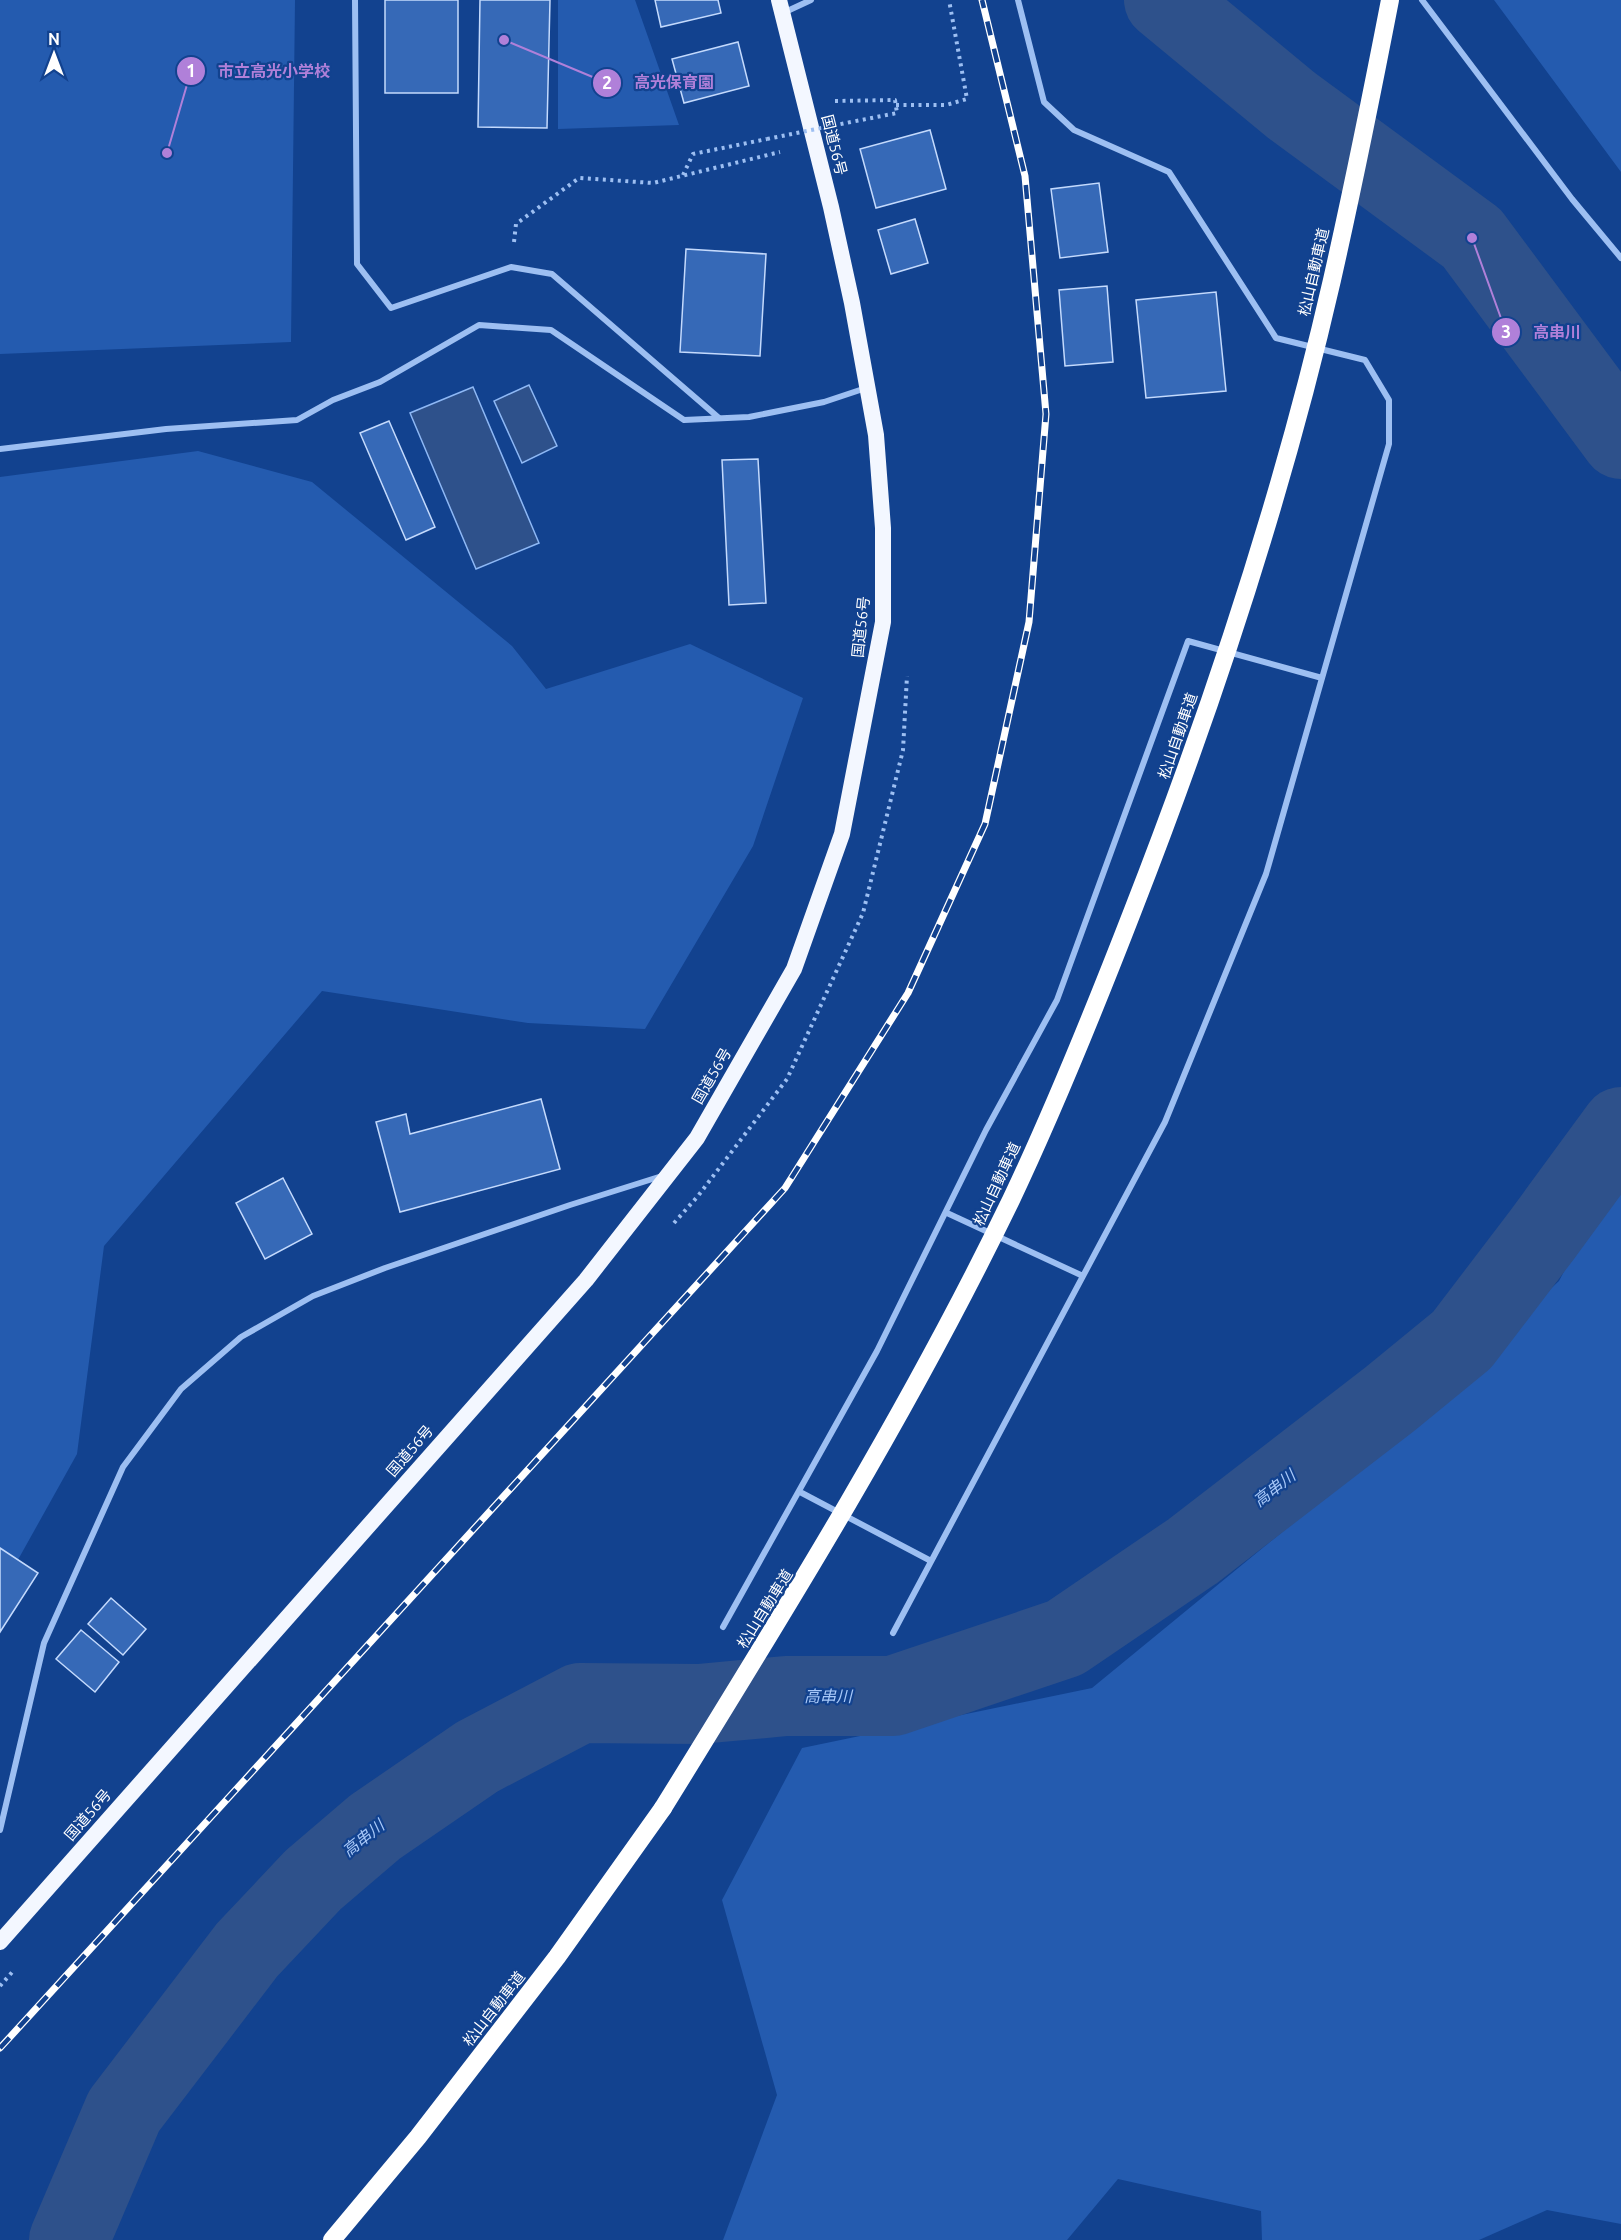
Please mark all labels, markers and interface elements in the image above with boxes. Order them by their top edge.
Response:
north arrow [24,24,84,84]
text: N [48,30,60,48]
callout: 市立高光小学校 [176,54,342,88]
text: 1 [186,60,196,80]
text: 市立高光小学校 [218,62,330,80]
callout: 高光保育園 [592,66,726,100]
text: 2 [602,72,612,92]
text: 高光保育園 [634,73,714,91]
street label: 国道56号 [819,113,850,177]
street label: 松山自動車道 [1295,226,1332,318]
callout: 高串川 [1491,315,1593,349]
text: 3 [1501,321,1511,341]
text: 高串川 [1533,323,1581,341]
street label: 国道56号 [849,595,872,659]
street label: 松山自動車道 [1155,691,1200,781]
street label: 国道56号 [689,1045,734,1107]
street label: 松山自動車道 [970,1139,1023,1228]
street label: 国道56号 [383,1422,436,1480]
water label: 高串川 [1250,1465,1300,1510]
street label: 松山自動車道 [734,1566,796,1651]
water label: 高串川 [804,1687,854,1705]
street label: 国道56号 [61,1786,114,1844]
water label: 高串川 [339,1815,389,1860]
street label: 松山自動車道 [459,1968,528,2049]

